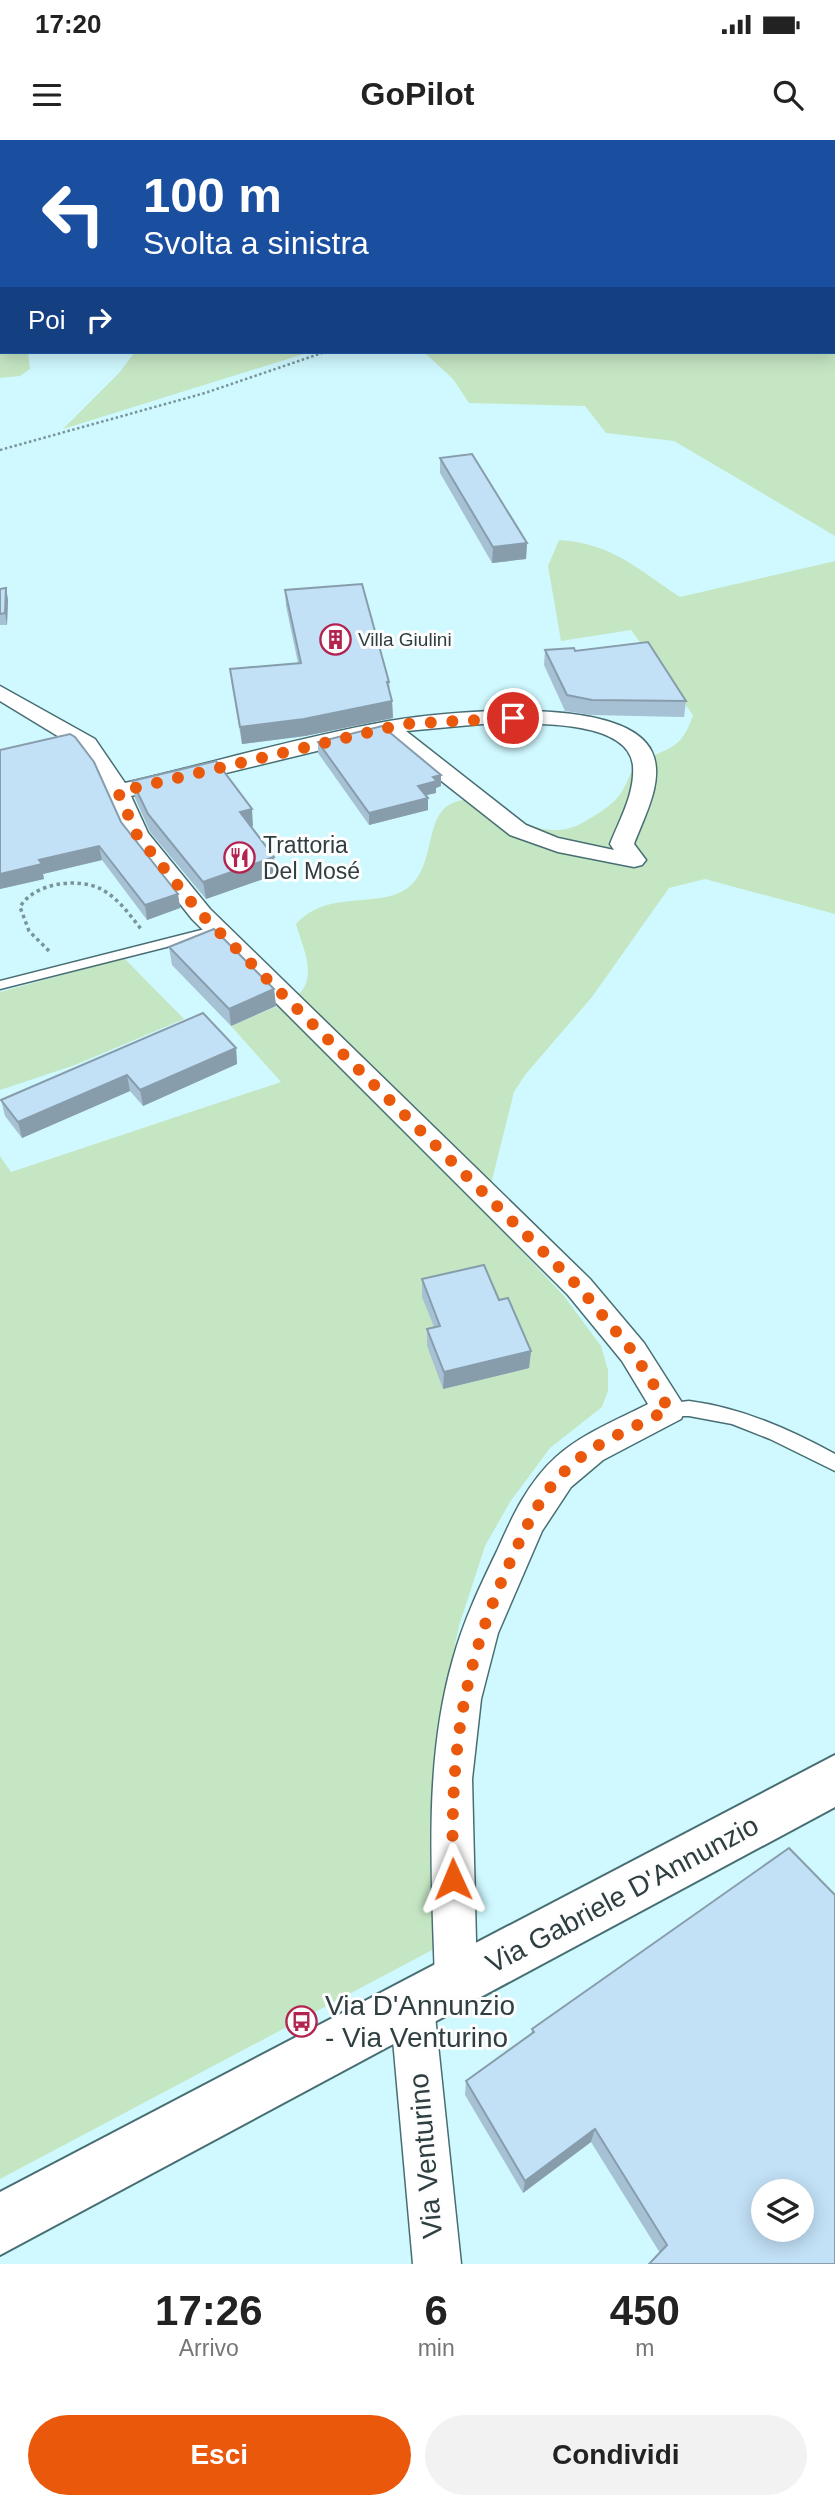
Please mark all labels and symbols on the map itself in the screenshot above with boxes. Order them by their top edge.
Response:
building icon: Villa Giulini [318,622,352,656]
place label: Villa Giulini [358,629,452,650]
pin [483,688,543,748]
place label: Trattoria Del Mosé [263,832,360,884]
restaurant icon: Trattoria Del Mosé [223,841,257,875]
street label: Via Gabriele D'Annunzio [481,1809,764,1979]
position arrow [416,1842,490,1916]
place label: Via D'Annunzio - Via Venturino [325,1990,515,2053]
bus stop icon: Via D'Annunzio - Via Venturino [285,2004,319,2038]
street label: Via Venturino [403,2072,448,2240]

